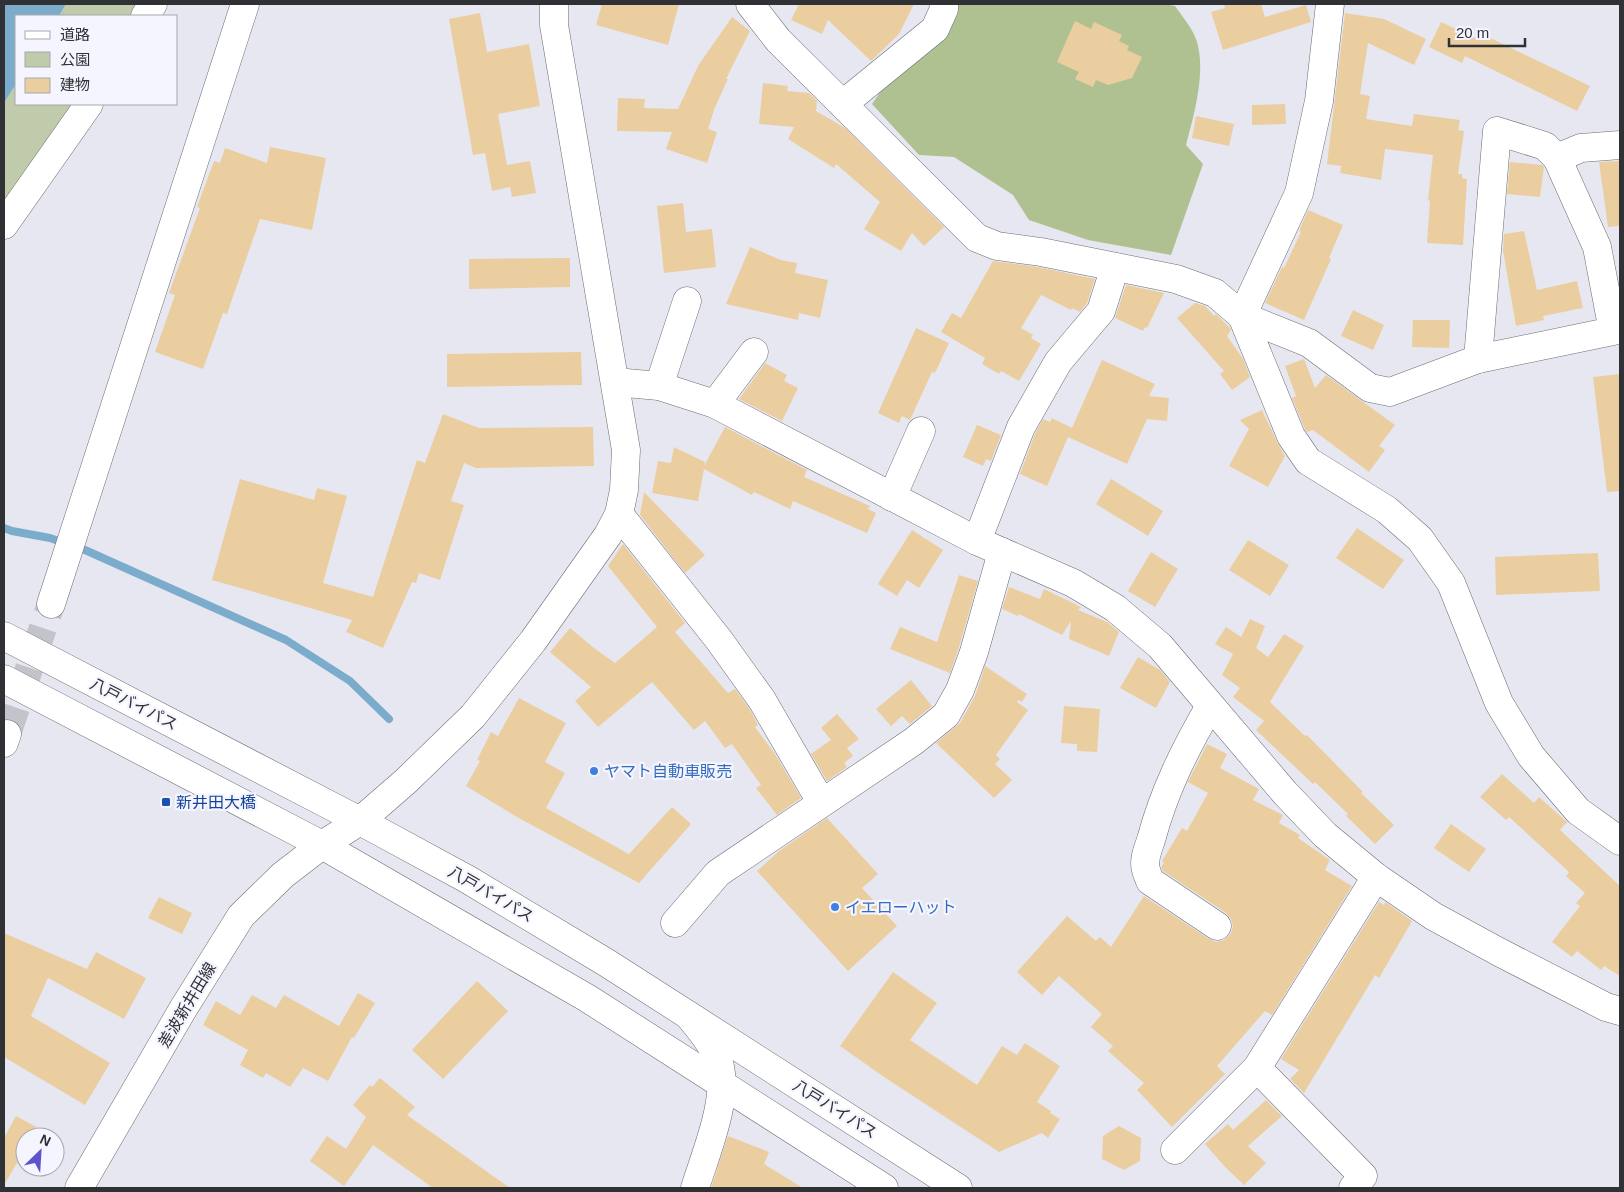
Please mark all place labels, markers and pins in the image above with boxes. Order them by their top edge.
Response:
place label: ヤマト自動車販売 [604,763,732,780]
marker: ヤマト自動車販売 [588,765,600,777]
place label: 新井田大橋 [176,794,256,811]
marker: 新井田大橋 [160,796,172,808]
place label: イエローハット [845,899,957,916]
marker: イエローハット [829,901,841,913]

